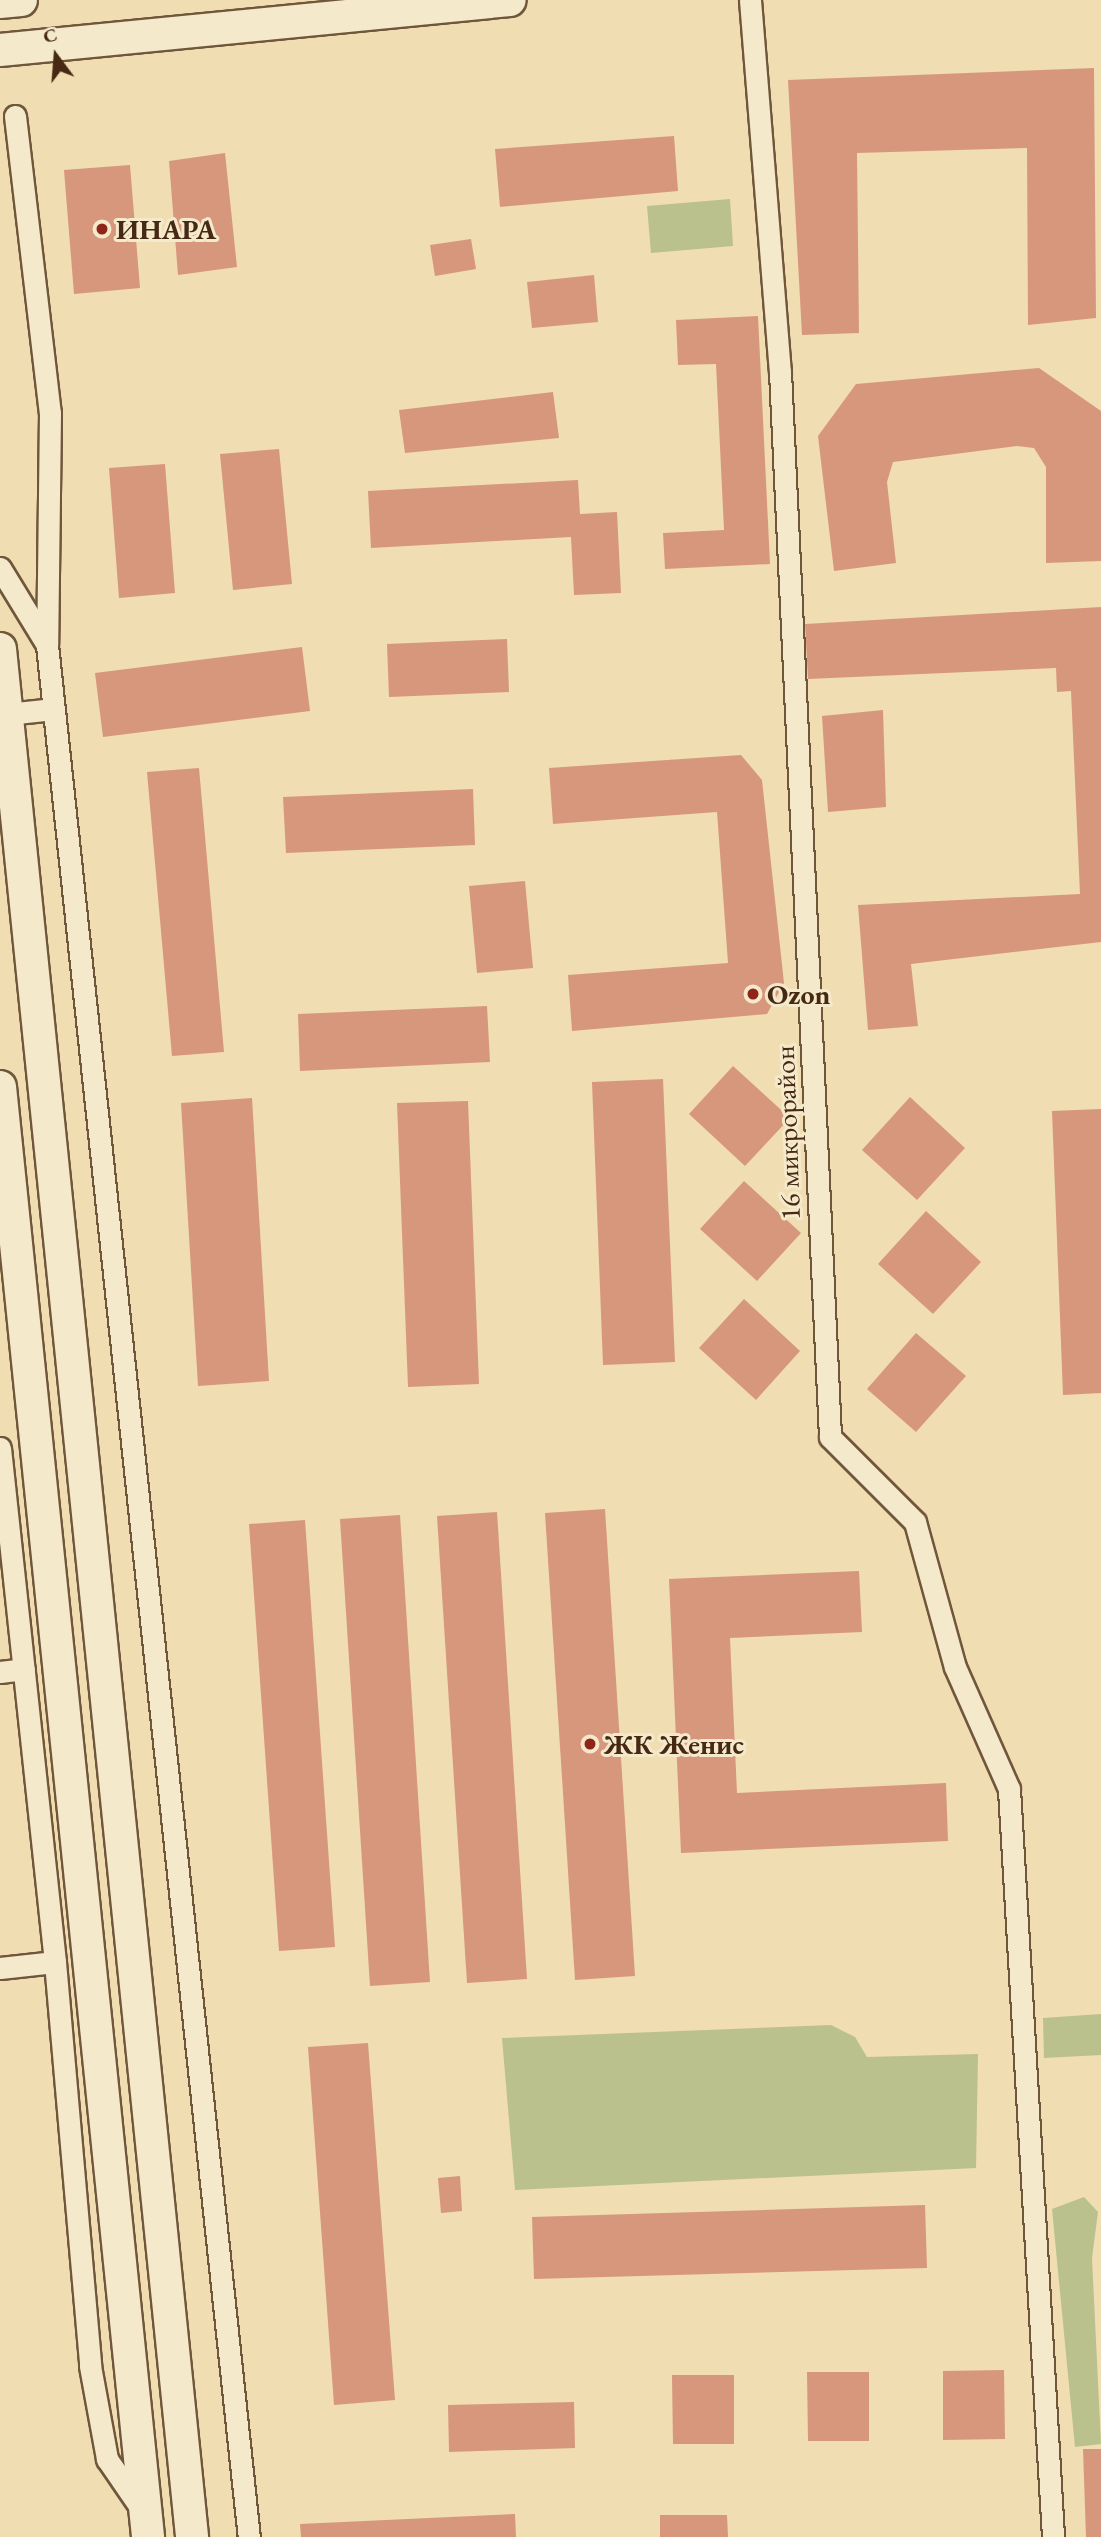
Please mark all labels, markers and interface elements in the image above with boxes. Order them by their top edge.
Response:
north arrow [21,21,91,91]
text: С [40,21,60,49]
place label: ИНАРА [116,212,216,246]
marker: ИНАРА [94,221,110,237]
place label: Ozon [767,977,830,1011]
marker: Ozon [745,986,761,1002]
street label: 16 микрорайон [767,1045,807,1221]
place label: ЖК Женис [604,1727,744,1761]
marker: ЖК Женис [582,1736,598,1752]

